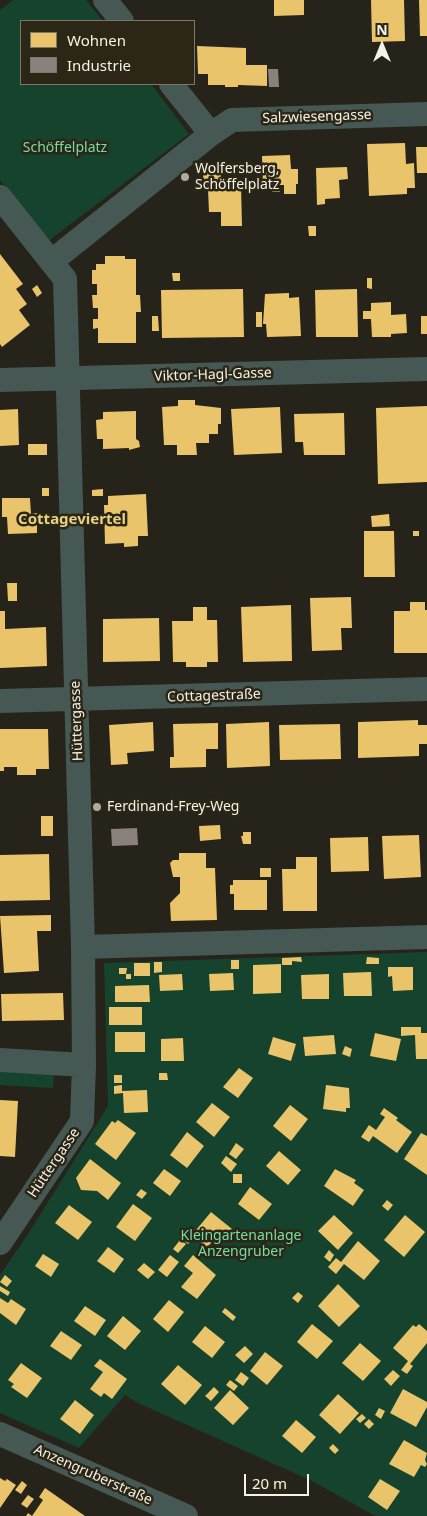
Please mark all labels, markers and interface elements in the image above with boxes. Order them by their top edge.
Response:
legend [20,20,195,85]
north arrow [357,20,407,70]
text: N [376,20,388,39]
text: Wohnen [67,30,126,50]
text: Industrie [67,55,131,75]
street label: Salzwiesengasse [262,107,372,127]
park label: Schöffelplatz [23,140,107,156]
place label: Wolfersberg, Schöffelplatz [195,161,280,193]
marker: Wolfersberg, Schöffelplatz [179,171,191,183]
street label: Viktor-Hagl-Gasse [154,365,272,385]
district label: Cottageviertel [18,511,126,529]
street label: Hüttergasse [67,681,87,761]
street label: Cottagestraße [167,686,261,706]
place label: Ferdinand-Frey-Weg [107,799,239,815]
marker: Ferdinand-Frey-Weg [91,801,103,813]
street label: Hüttergasse [25,1125,83,1201]
park label: Kleingartenanlage Anzengruber [181,1228,301,1260]
street label: Anzengruberstraße [31,1441,155,1509]
scale bar [247,1464,312,1496]
text: 20 m [252,1473,287,1493]

